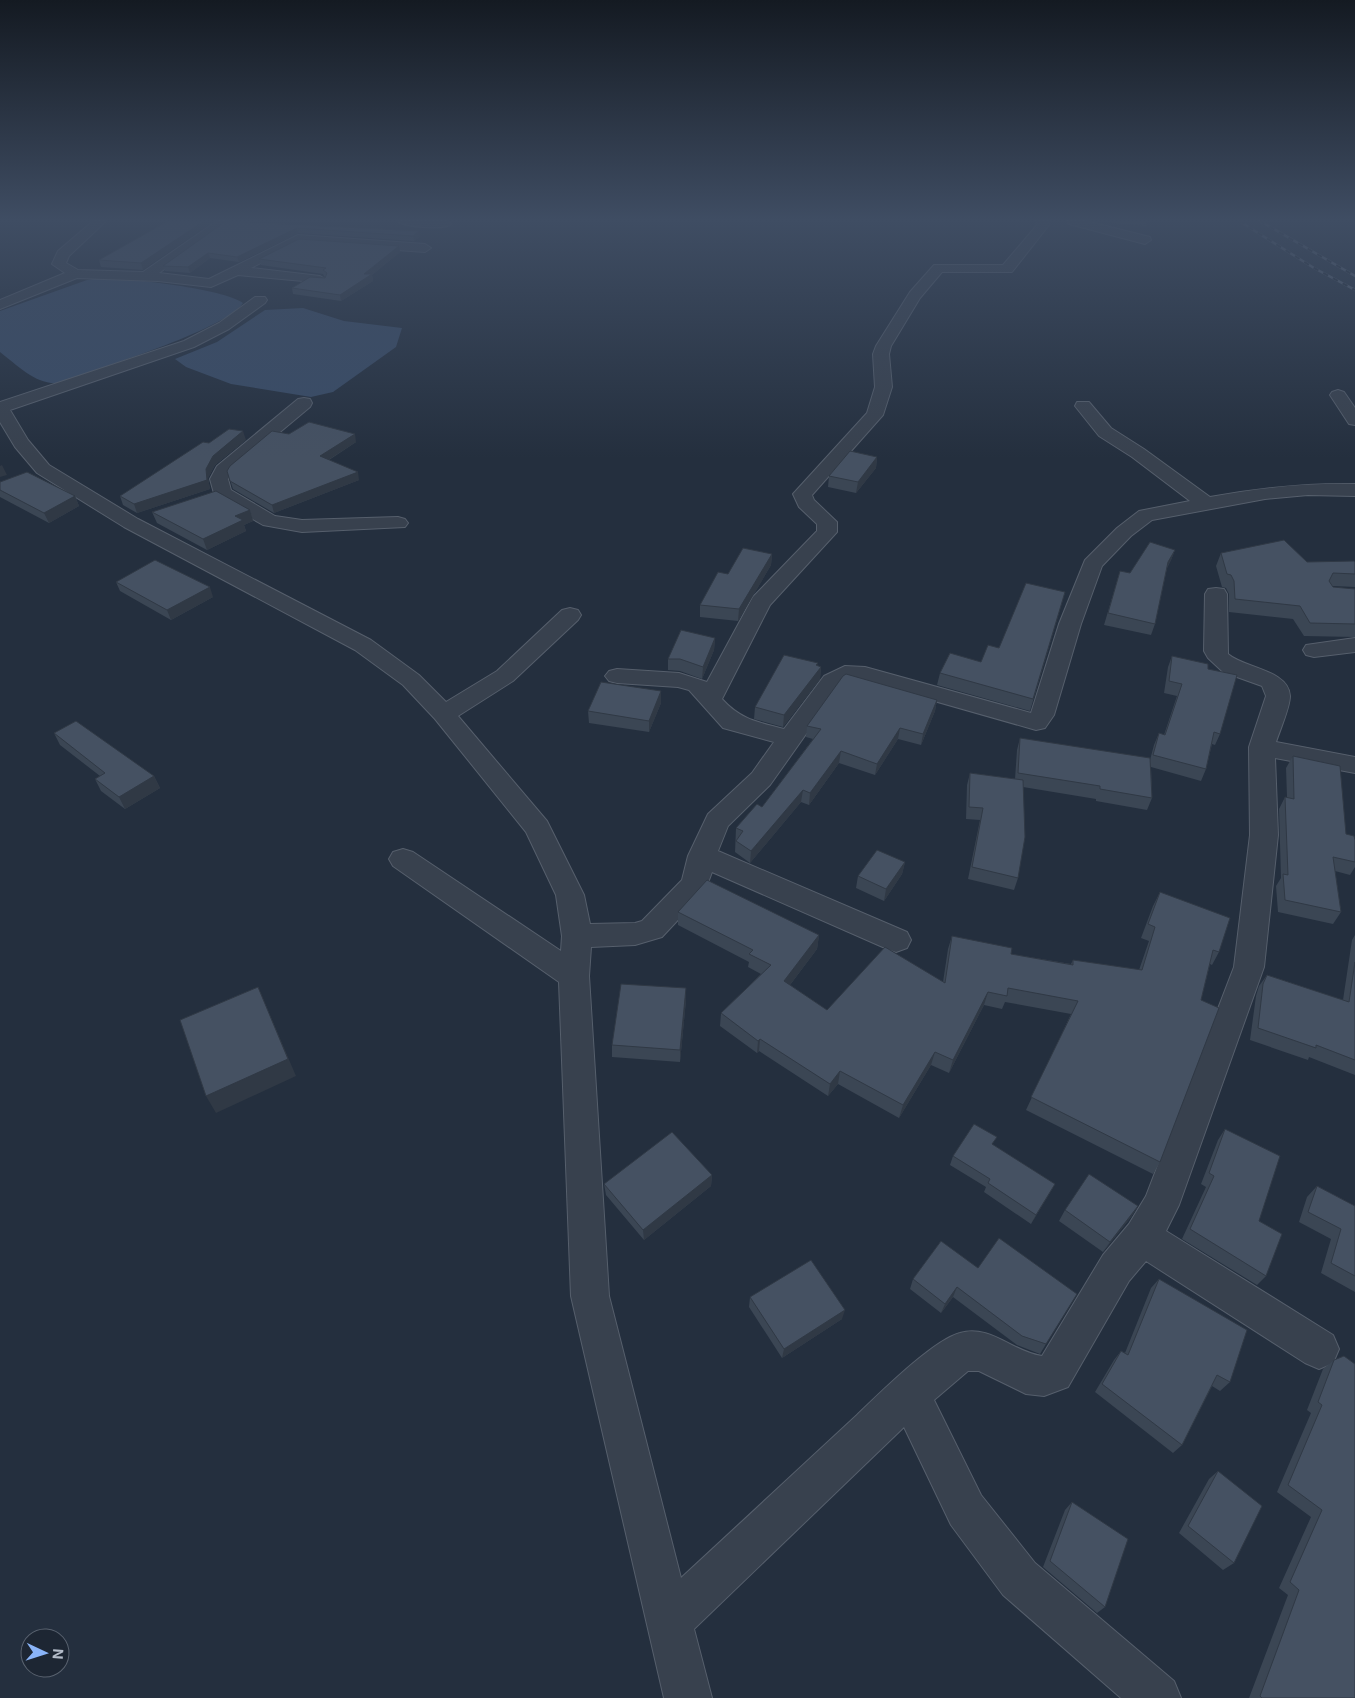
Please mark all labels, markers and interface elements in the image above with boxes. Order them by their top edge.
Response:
north arrow [20,1628,70,1678]
text: N [50,1648,67,1660]

